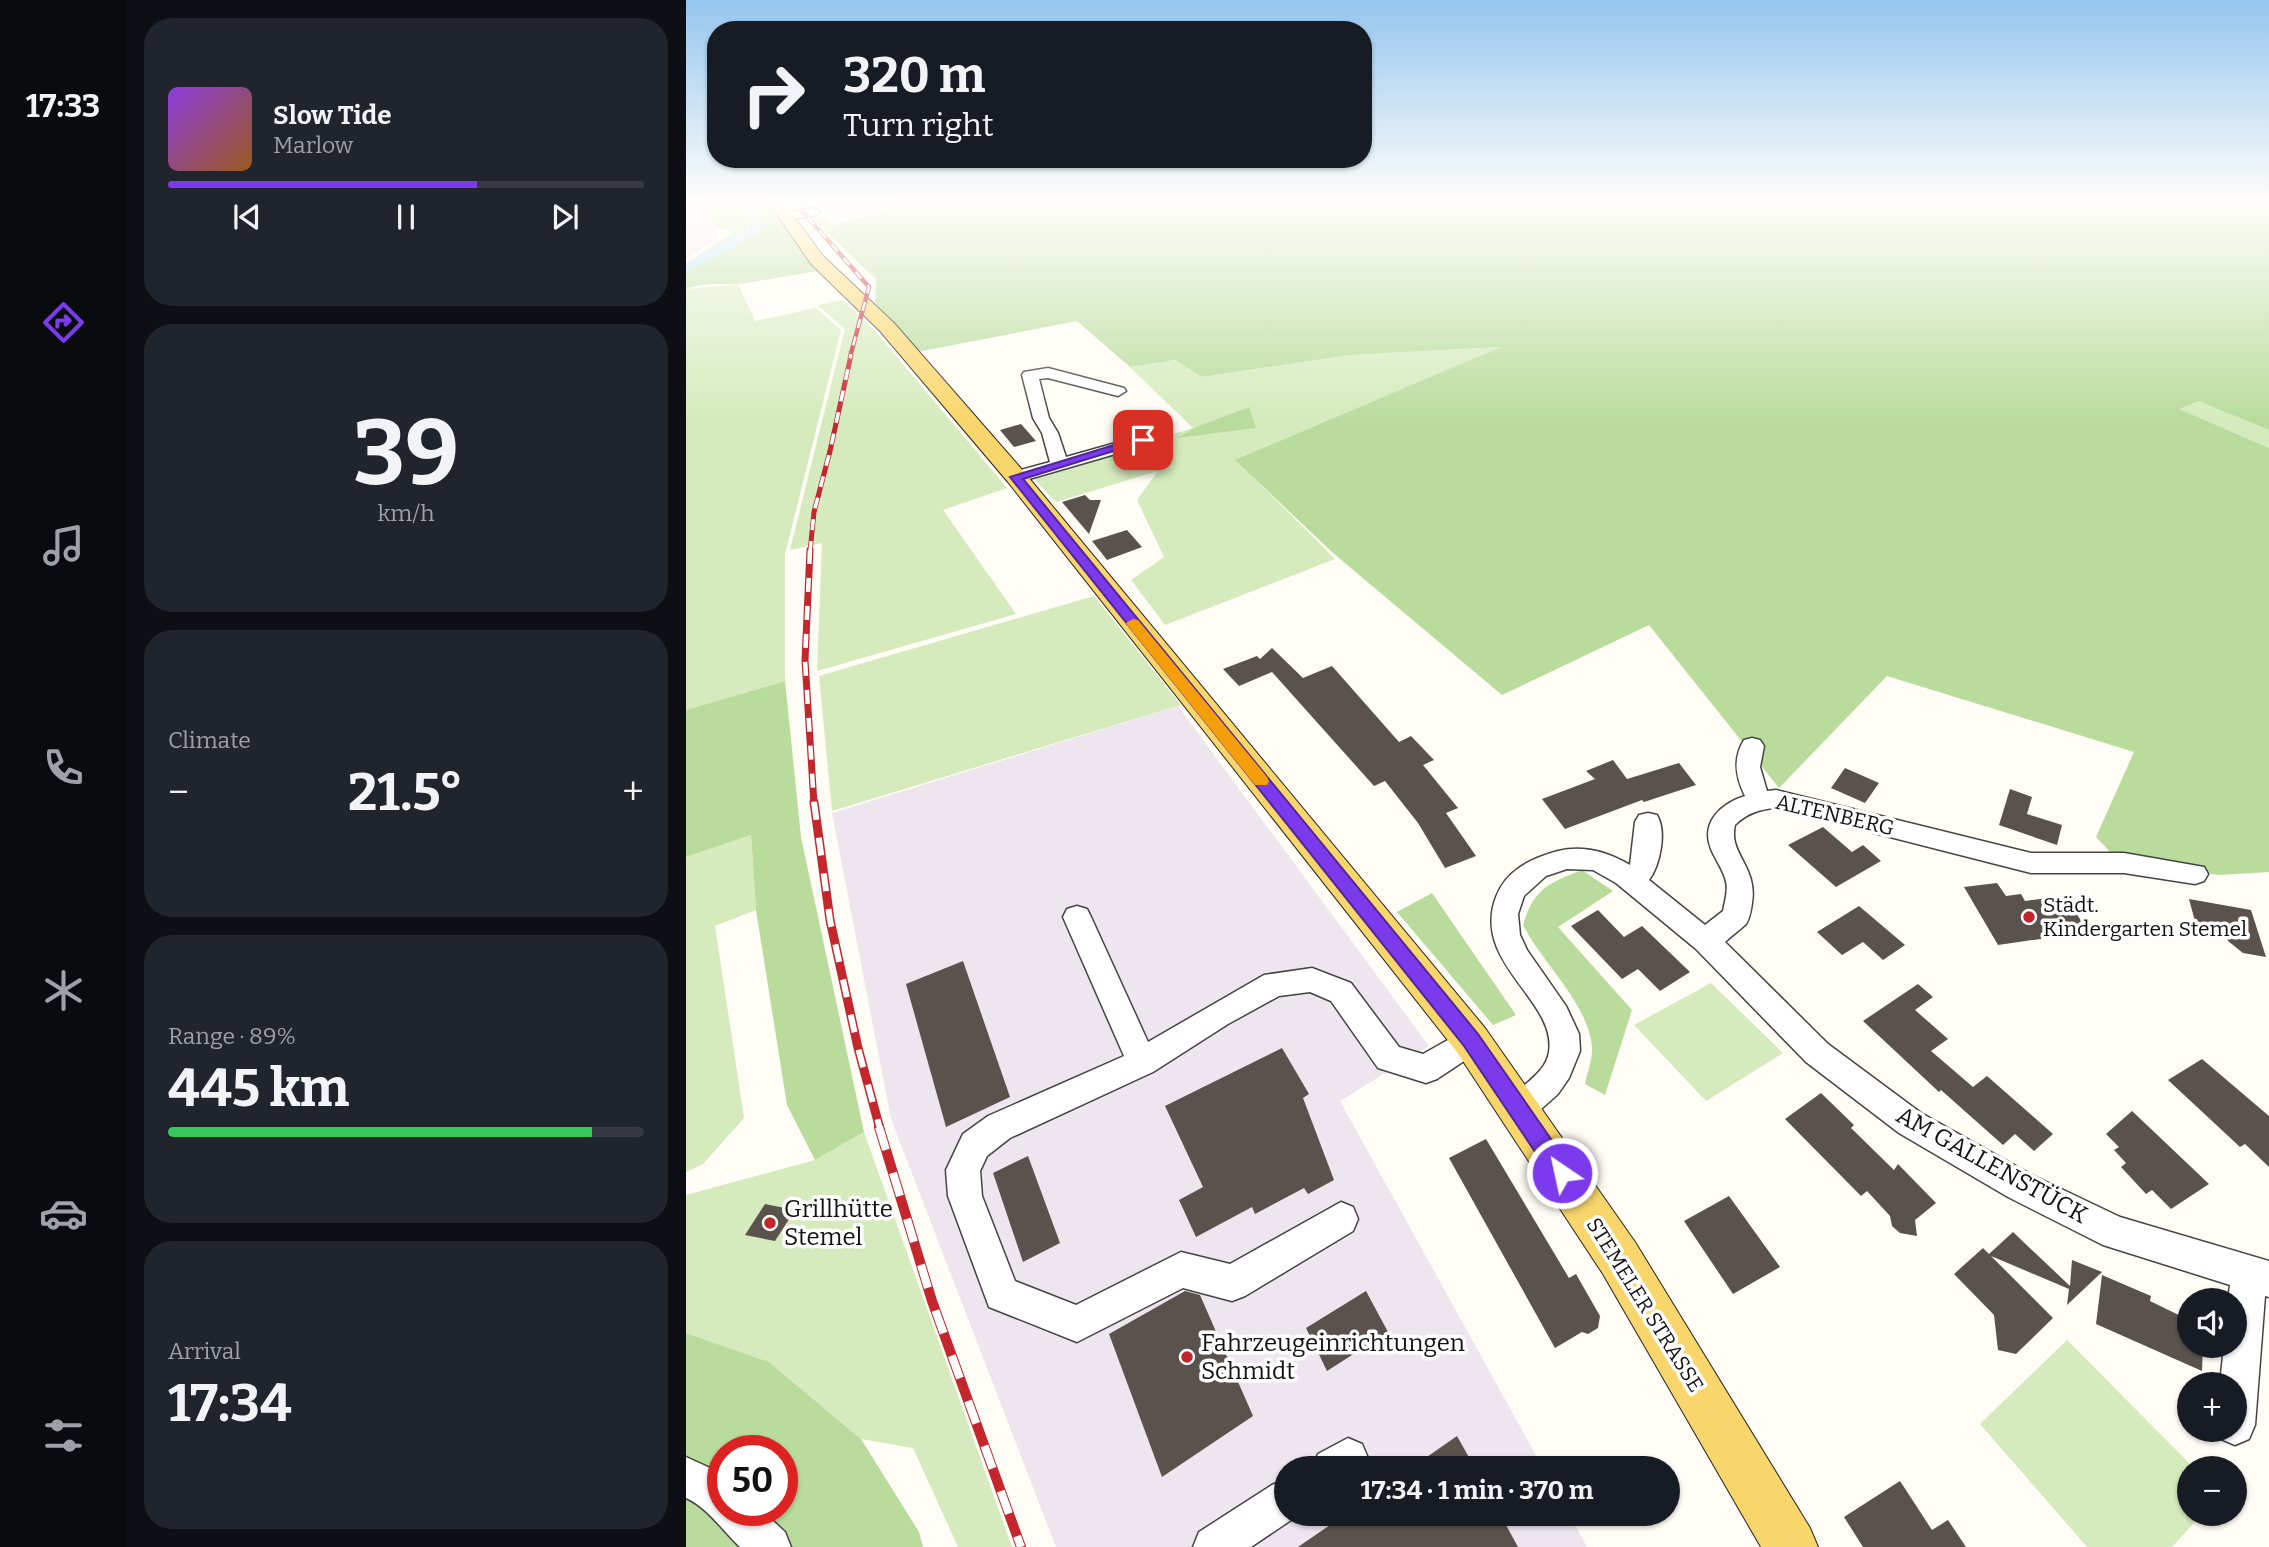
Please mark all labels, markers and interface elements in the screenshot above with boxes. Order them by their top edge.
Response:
text: 320 m [843,46,986,105]
icon: right [728,49,819,140]
text: 17:33 [26,87,100,125]
text: Slow Tide [273,100,392,131]
text: Turn right [843,106,994,144]
text: Marlow [273,131,353,159]
icon: previous [228,198,266,236]
icon: pause [387,198,425,236]
icon: next [546,198,584,236]
icon: directions [39,298,88,347]
text: 39 [353,399,459,508]
pin [1113,410,1173,470]
icon: arrive [1124,421,1162,459]
text: km/h [378,499,434,527]
icon: music [39,521,88,570]
text: Climate [168,726,251,754]
icon: phone [39,743,88,792]
text: 21.5° [348,761,463,824]
text: − [168,769,189,815]
text: + [622,769,644,815]
street label: ALTENBERG [1773,789,1897,841]
place label: Städt. Kindergarten Stemel [2043,892,2247,942]
marker: Städt. Kindergarten Stemel [2021,909,2037,925]
icon: climate [39,966,88,1015]
text: Range · 89% [168,1022,296,1050]
text: 445 km [168,1057,349,1120]
street label: AM GALLENSTÜCK [1892,1101,2092,1229]
position arrow [1525,1136,1599,1210]
icon: car [39,1189,88,1238]
place label: Grillhütte Stemel [784,1195,893,1251]
street label: STEMELER STRASSE [1581,1213,1709,1397]
marker: Grillhütte Stemel [762,1215,778,1231]
map controls [2177,1288,2247,1526]
button: sound [2177,1288,2247,1358]
place label: Fahrzeugeinrichtungen Schmidt [1201,1329,1465,1385]
text: Arrival [168,1337,241,1365]
marker: Fahrzeugeinrichtungen Schmidt [1179,1349,1195,1365]
text: 17:34 [168,1372,292,1435]
button: + [2177,1372,2247,1442]
icon: filters [39,1411,88,1460]
speed limit sign: 50 [707,1435,798,1526]
button: − [2177,1456,2247,1526]
text: 17:34 · 1 min · 370 m [1361,1475,1593,1506]

